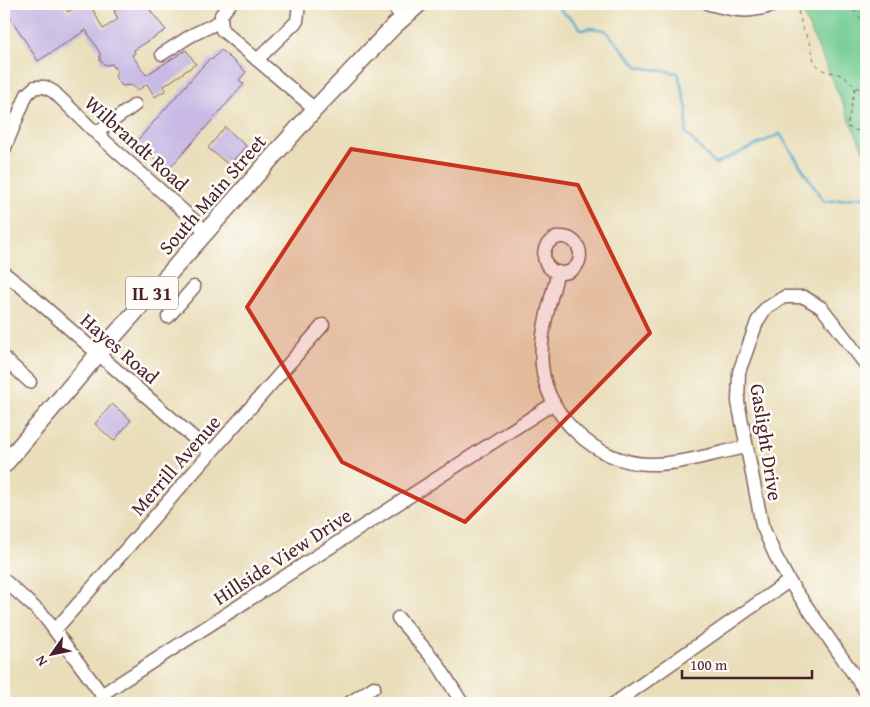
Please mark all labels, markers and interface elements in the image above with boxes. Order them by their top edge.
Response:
street label: Wilbrandt Road [79,88,196,198]
street label: South Main Street [151,127,273,261]
road number: IL 31 [126,276,178,310]
street label: Hayes Road [74,306,166,391]
street label: Gaslight Drive [743,381,791,503]
street label: Merrill Avenue [123,408,227,522]
street label: Hillside View Drive [207,500,357,612]
north arrow [28,630,78,680]
scale bar [682,647,812,679]
text: N [30,651,52,670]
text: 100 m [690,654,728,675]

